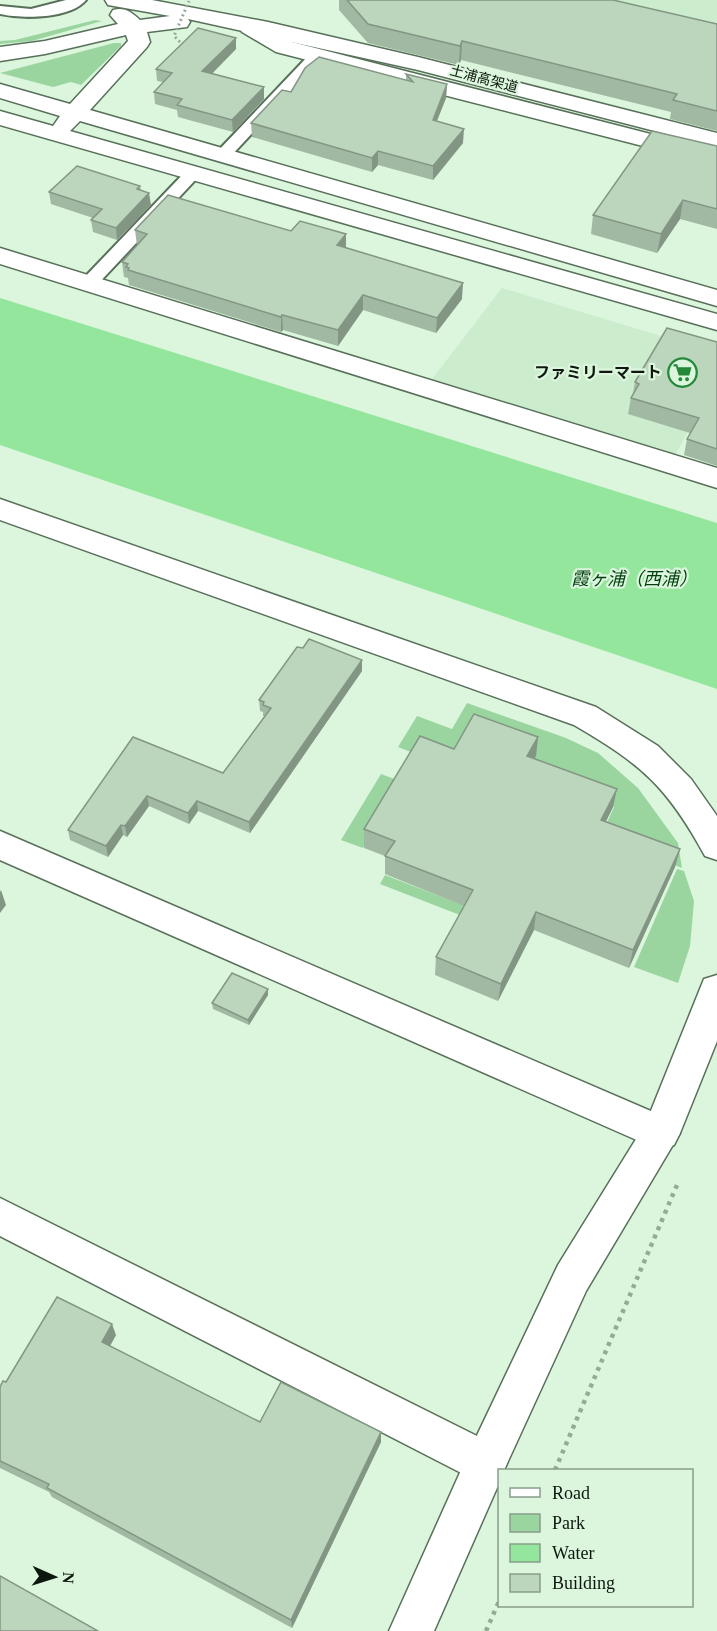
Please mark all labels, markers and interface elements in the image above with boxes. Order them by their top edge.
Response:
street label: 土浦高架道 [448,63,520,95]
supermarket icon: ファミリーマート [667,356,699,388]
place label: ファミリーマート [534,364,662,381]
water label: 霞ヶ浦（西浦） [571,569,697,589]
legend [498,1469,693,1607]
text: Road [552,1483,590,1503]
text: Park [552,1513,585,1533]
text: Water [552,1543,595,1563]
north arrow [24,1547,84,1607]
text: N [60,1572,77,1584]
text: Building [552,1573,615,1593]

